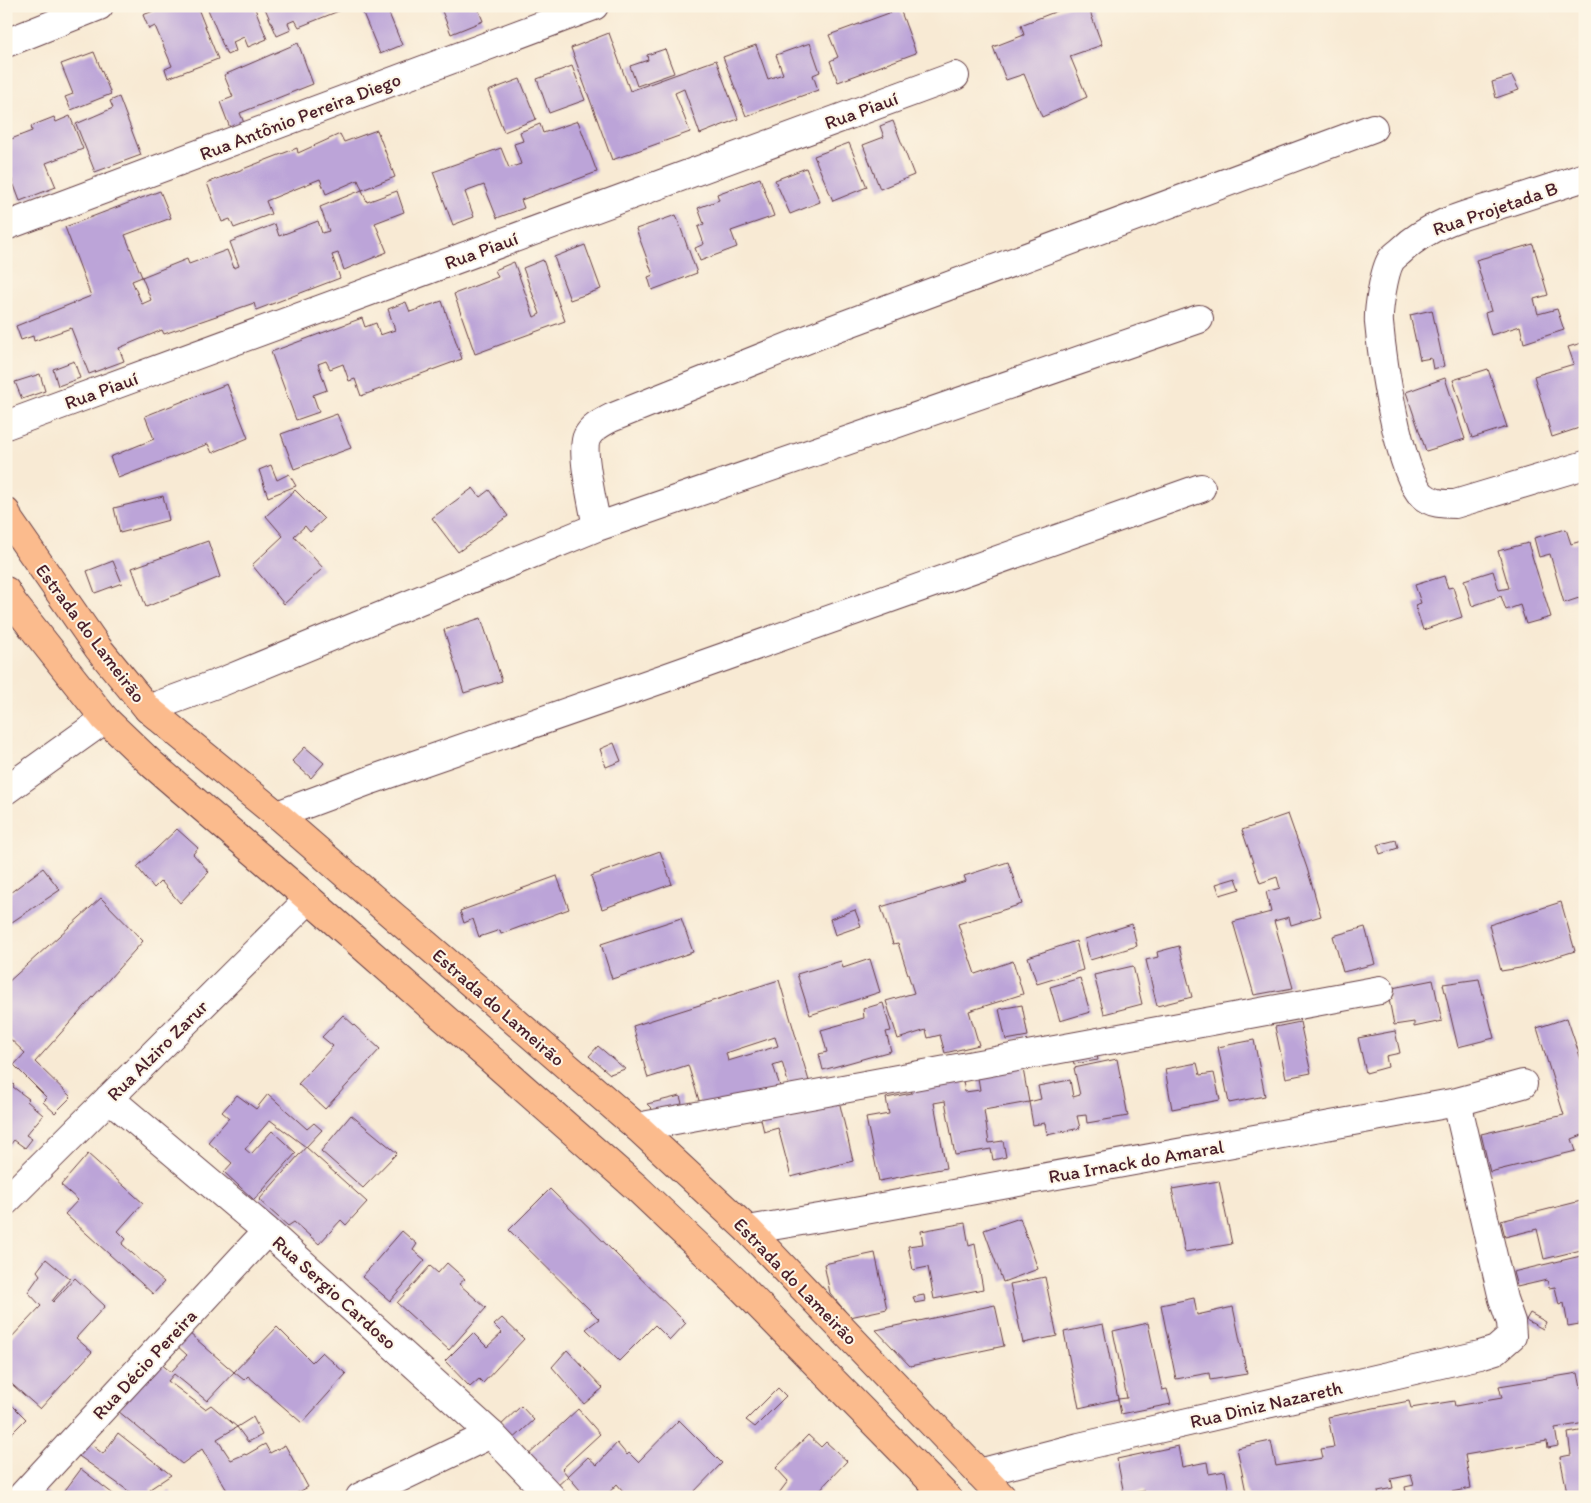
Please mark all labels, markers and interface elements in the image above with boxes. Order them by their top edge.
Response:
street label: Rua Antônio Pereira Diego [196,67,404,165]
street label: Rua Piauí [821,87,901,134]
street label: Rua Projetada B [1430,176,1561,241]
street label: Rua Piauí [441,227,521,274]
street label: Rua Piauí [61,367,141,414]
street label: Estrada do Lameirão [31,559,150,707]
street label: Estrada do Lameirão [428,944,570,1071]
street label: Rua Alziro Zarur [102,994,213,1106]
street label: Rua Irnack do Amaral [1047,1135,1226,1188]
street label: Estrada do Lameirão [729,1213,862,1350]
street label: Rua Sergio Cardoso [268,1231,402,1354]
street label: Rua Décio Pereira [87,1304,201,1424]
street label: Rua Diniz Nazareth [1188,1376,1345,1433]

